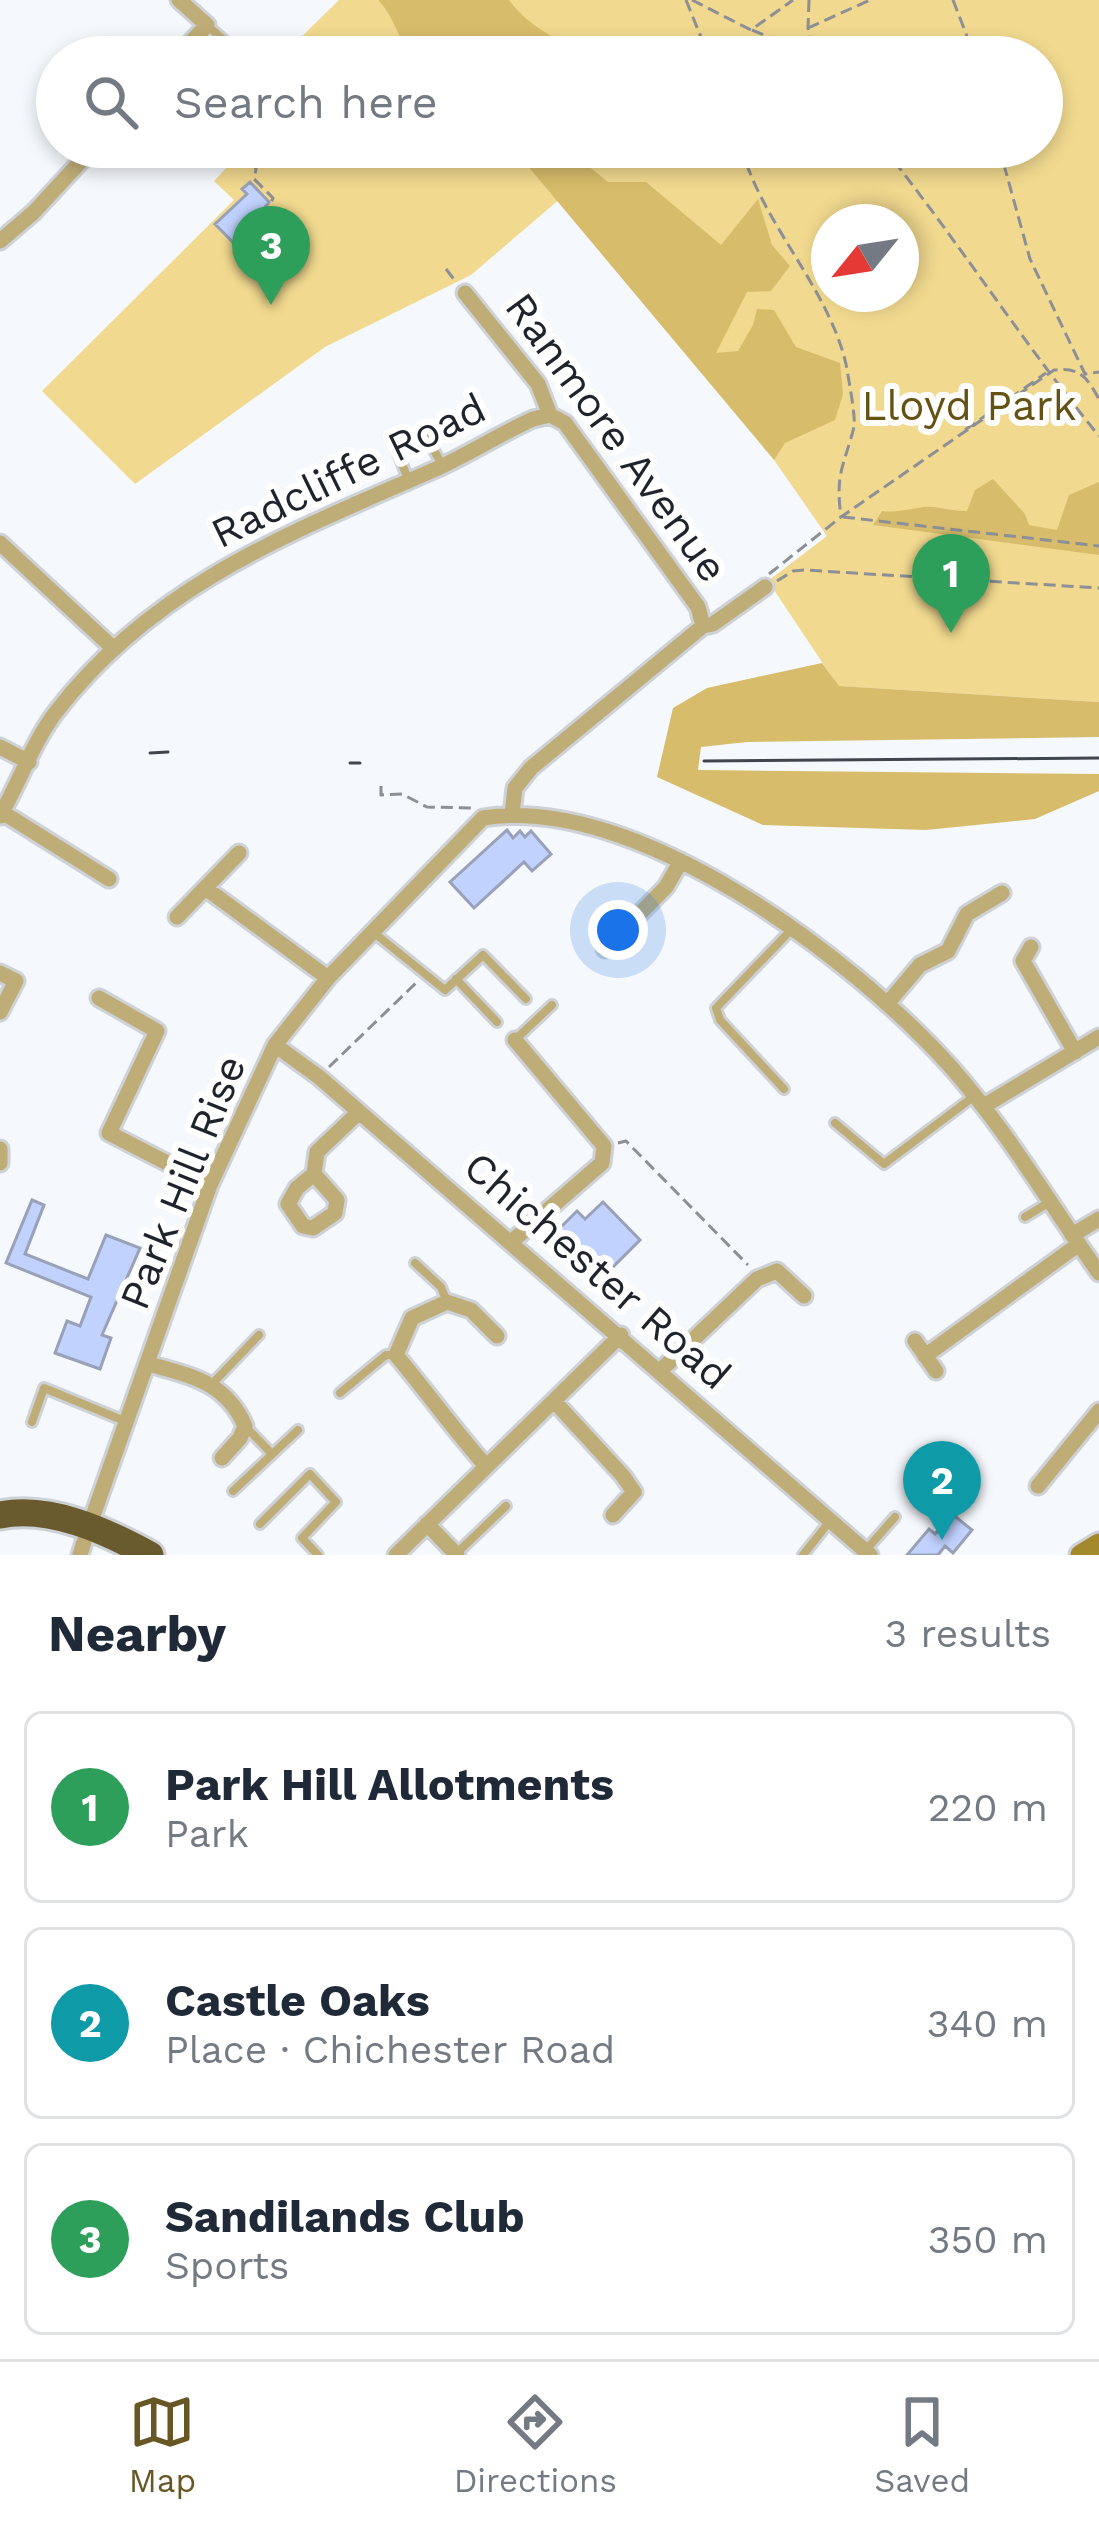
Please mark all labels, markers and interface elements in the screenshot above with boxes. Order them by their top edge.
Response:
search box [36,36,1063,168]
icon: search [78,69,144,135]
text: Search here [174,76,438,129]
north arrow [811,204,919,312]
pin: 3 [232,206,310,305]
street label: Ranmore Avenue [495,283,738,591]
park label: Lloyd Park [861,381,1077,430]
street label: Radcliffe Road [203,383,493,558]
pin: 1 [912,534,990,633]
your location [588,900,648,960]
street label: Park Hill Rise [109,1048,256,1316]
street label: Chichester Road [455,1141,741,1399]
pin: 2 [903,1441,981,1540]
text: Nearby [48,1604,226,1663]
text: 3 results [885,1611,1051,1656]
text: Park Hill Allotments [165,1758,614,1811]
text: 1 [82,1785,98,1830]
text: 220 m [928,1785,1048,1830]
text: Park [165,1811,249,1856]
text: Castle Oaks [165,1974,430,2027]
text: 2 [78,2001,102,2046]
text: 340 m [927,2001,1048,2046]
text: Place · Chichester Road [165,2027,615,2072]
text: Sandilands Club [165,2190,525,2243]
text: 3 [78,2217,102,2262]
text: 350 m [928,2217,1048,2262]
text: Sports [165,2243,289,2288]
tab: Map [129,2389,196,2500]
tab: Directions [454,2389,617,2500]
tab: Saved [874,2389,970,2500]

